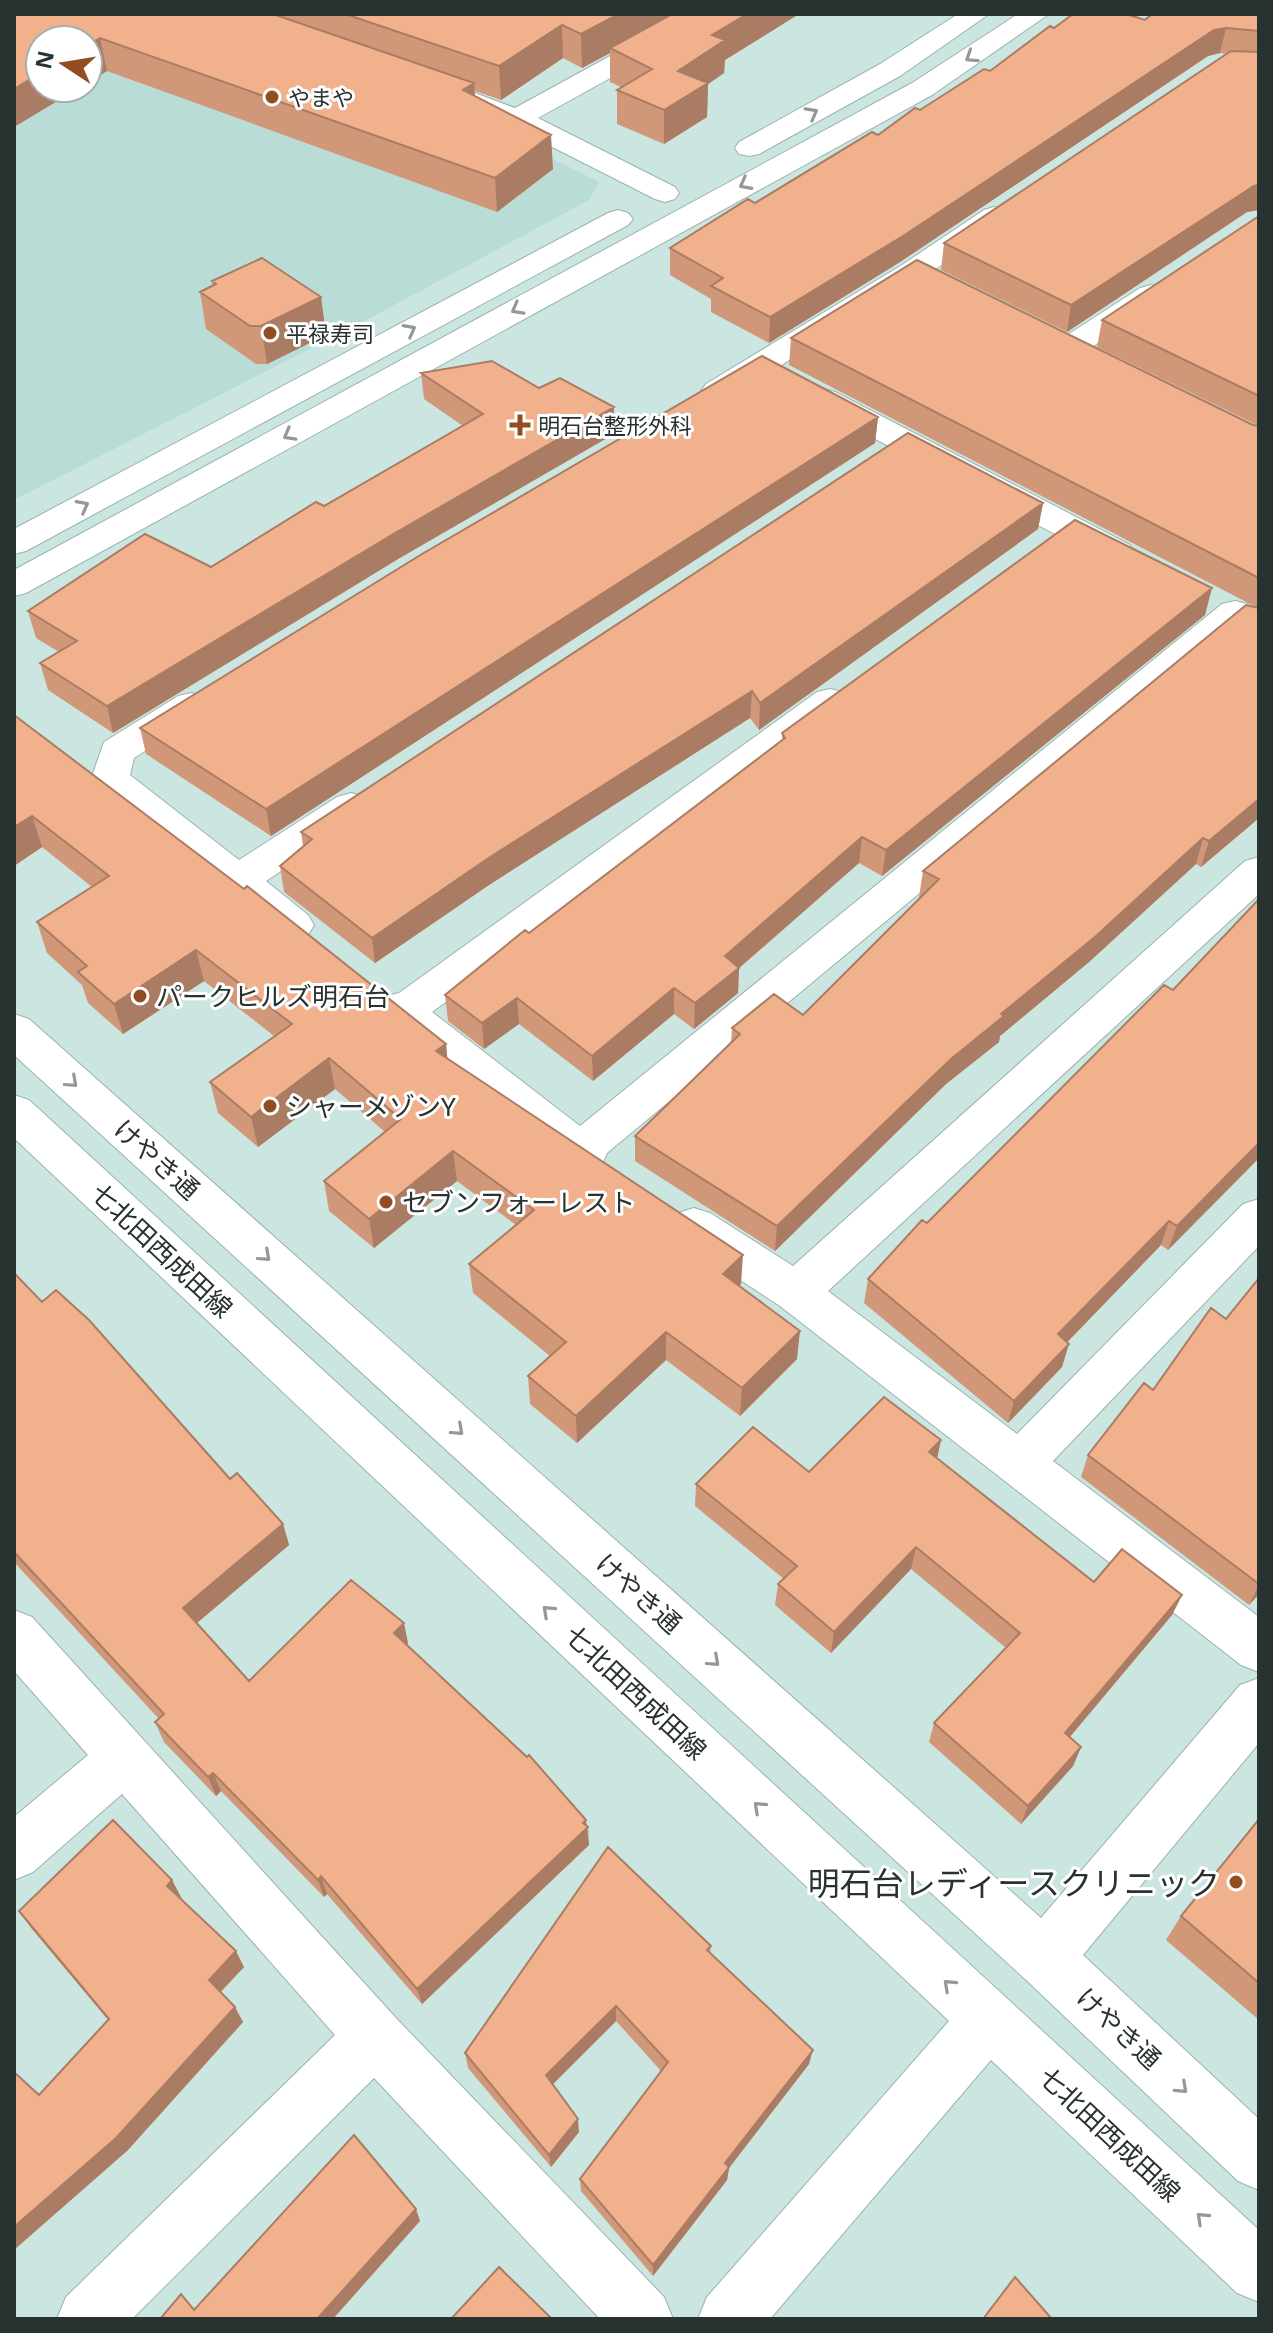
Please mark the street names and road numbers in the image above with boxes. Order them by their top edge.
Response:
street label: けやき通 [106,1111,208,1207]
street label: 七北田西成田線 [83,1175,241,1325]
street label: けやき通 [588,1545,690,1641]
street label: 七北田西成田線 [557,1617,715,1767]
street label: けやき通 [1069,1979,1169,2077]
street label: 七北田西成田線 [1031,2059,1189,2209]

